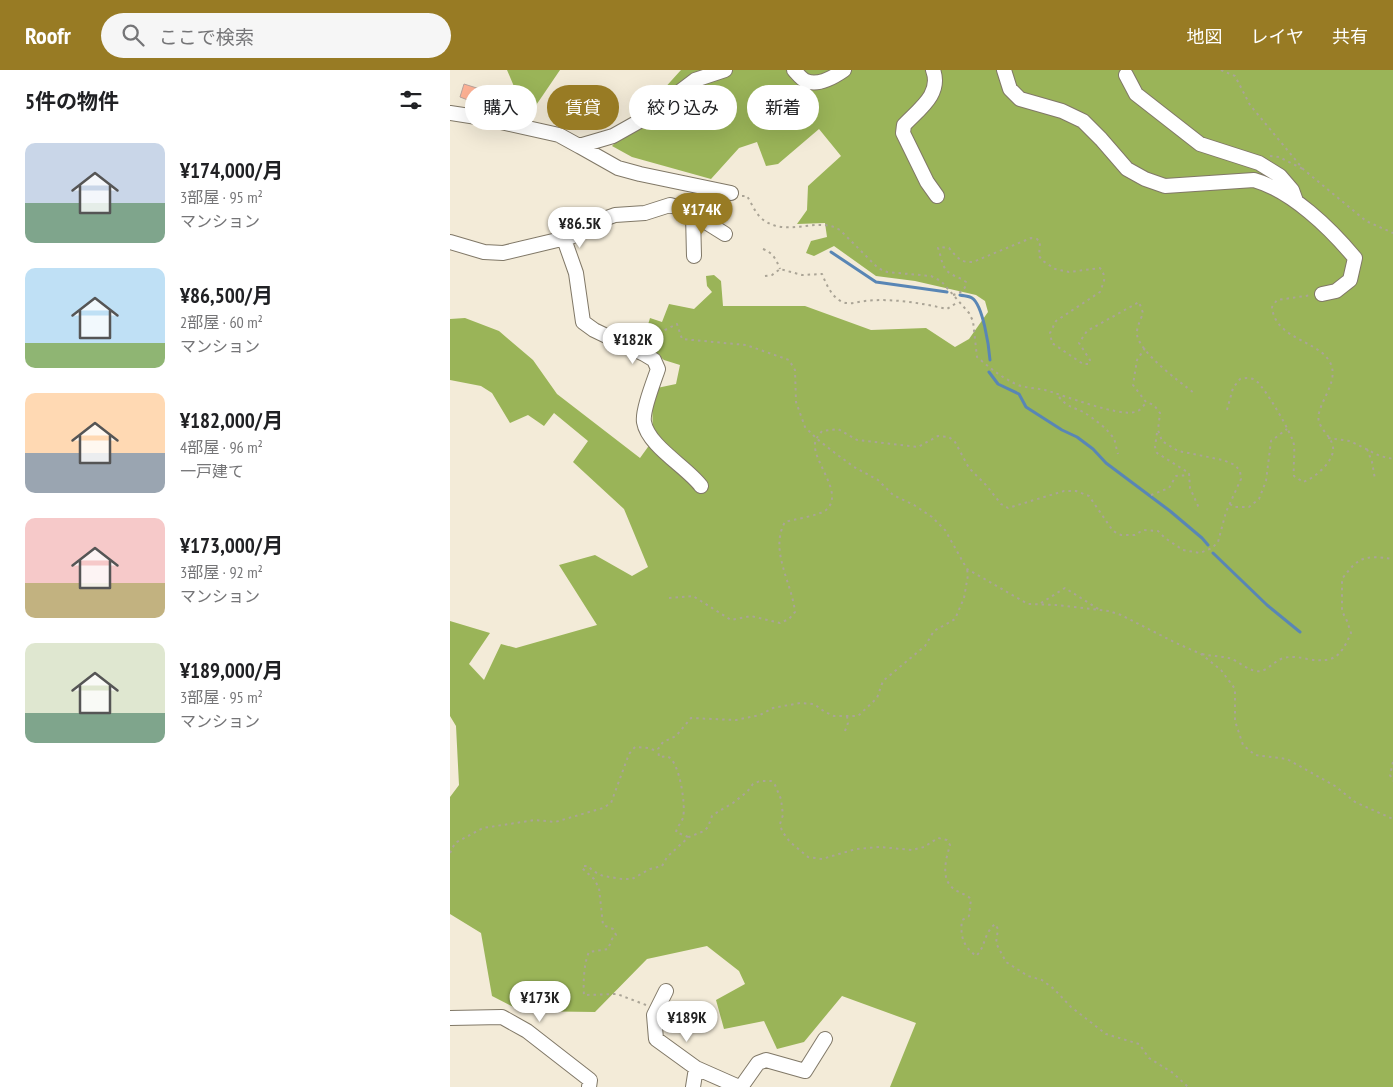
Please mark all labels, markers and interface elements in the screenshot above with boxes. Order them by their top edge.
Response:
search box [101,13,451,58]
text: Roofr [25,20,71,51]
icon: search [119,21,147,49]
text: ここで検索 [159,25,254,49]
text: 地図 [1187,25,1223,48]
text: レイヤ [1251,25,1304,48]
text: 共有 [1332,25,1368,48]
chip: 購入 [465,85,537,130]
chip: 賃貸 [547,85,619,130]
chip: 絞り込み [629,85,737,130]
chip: 新着 [747,85,819,130]
icon: filters [397,86,425,114]
text: 5件の物件 [25,88,119,115]
text: ¥174,000/月 [180,157,283,184]
icon: home [65,163,125,223]
text: 3部屋 · 95 m² [180,187,263,207]
pin: ¥174K [667,192,737,235]
text: ¥174K [683,199,721,219]
pin: ¥86.5K [539,206,621,249]
text: マンション [180,211,260,231]
text: ¥86.5K [559,213,601,233]
text: ¥86,500/月 [180,282,273,309]
icon: home [65,288,125,348]
text: 2部屋 · 60 m² [180,312,263,332]
pin: ¥182K [598,322,668,365]
text: ¥182K [614,329,652,349]
text: マンション [180,336,260,356]
text: ¥182,000/月 [180,407,283,434]
icon: home [65,413,125,473]
text: 4部屋 · 96 m² [180,437,263,457]
text: 一戸建て [180,461,244,481]
text: ¥173,000/月 [180,532,283,559]
icon: home [65,538,125,598]
text: 3部屋 · 92 m² [180,562,263,582]
text: マンション [180,586,260,606]
text: ¥189,000/月 [180,657,283,684]
icon: home [65,663,125,723]
text: 3部屋 · 95 m² [180,687,263,707]
text: マンション [180,711,260,731]
pin: ¥173K [505,980,575,1023]
text: ¥173K [521,987,559,1007]
pin: ¥189K [652,1000,722,1043]
text: ¥189K [668,1007,706,1027]

